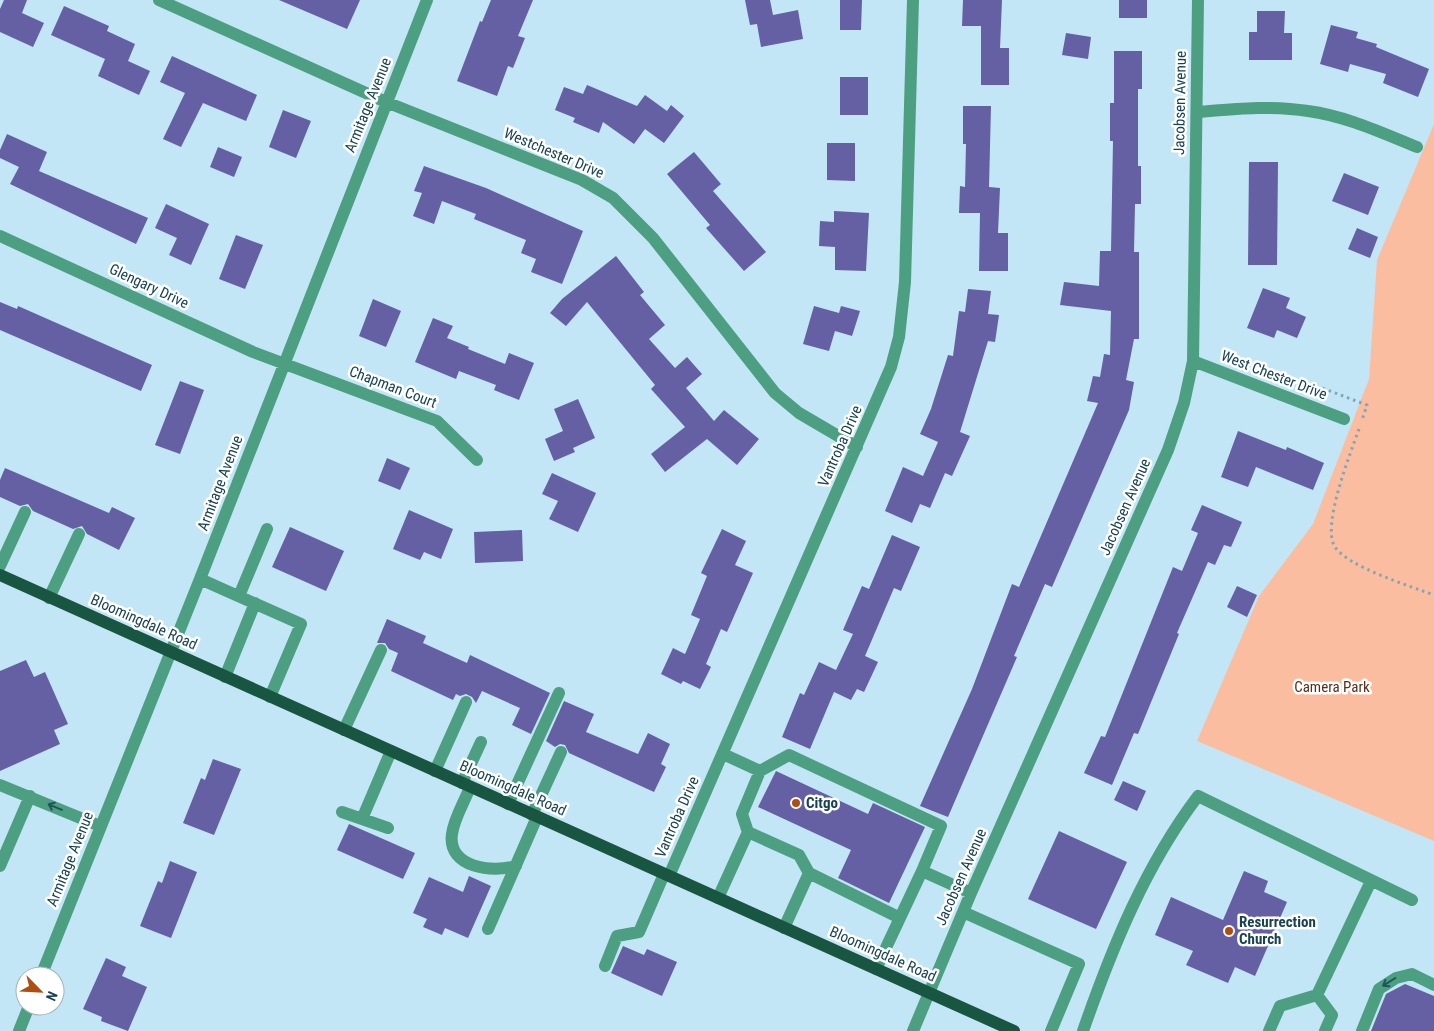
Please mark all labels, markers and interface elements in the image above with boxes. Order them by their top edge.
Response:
street label: Jacobsen Avenue [1170,51,1190,155]
street label: Armitage Avenue [341,55,395,155]
street label: Westchester Drive [501,124,607,182]
street label: Glengary Drive [106,260,192,312]
street label: West Chester Drive [1219,347,1329,403]
street label: Chapman Court [347,362,439,412]
street label: Vantroba Drive [814,403,866,489]
street label: Armitage Avenue [194,433,246,533]
street label: Jacobsen Avenue [1096,456,1154,558]
street label: Bloomingdale Road [88,590,200,654]
park label: Camera Park [1294,678,1370,696]
street label: Bloomingdale Road [457,756,569,820]
street label: Vantroba Drive [651,774,703,860]
place label: Citgo [806,794,838,812]
marker: Citgo [790,797,802,809]
one-way arrow [48,801,63,811]
street label: Armitage Avenue [43,809,97,909]
street label: Jacobsen Avenue [932,826,990,928]
place label: Resurrection Church [1239,913,1316,948]
street label: Bloomingdale Road [827,922,939,986]
marker: Resurrection Church [1223,925,1235,937]
north arrow [15,966,65,1016]
one-way arrow [1383,978,1397,988]
text: N [43,989,61,1003]

